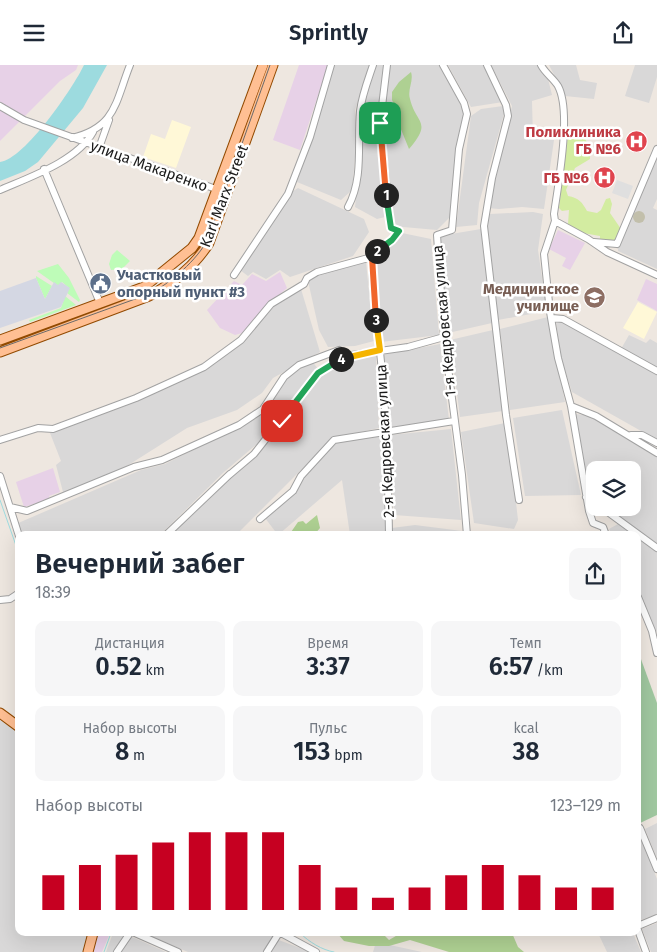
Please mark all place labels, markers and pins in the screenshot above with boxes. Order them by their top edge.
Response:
pin [359,102,401,144]
place label: Поликлиника ГБ №6 [526,123,622,158]
hospital icon: Поликлиника ГБ №6 [625,129,649,153]
hospital icon: ГБ №6 [593,166,617,190]
place label: ГБ №6 [543,169,590,187]
pin: 1 [374,183,398,207]
pin: 2 [364,239,390,263]
place label: Участковый опорный пункт #3 [116,266,245,301]
public building icon: Участковый опорный пункт #3 [89,272,113,296]
place label: Медицинское училище [483,280,579,315]
school or university icon: Медицинское училище [583,286,607,310]
pin: 3 [364,307,388,333]
pin: 4 [328,347,354,371]
pin [261,400,303,442]

